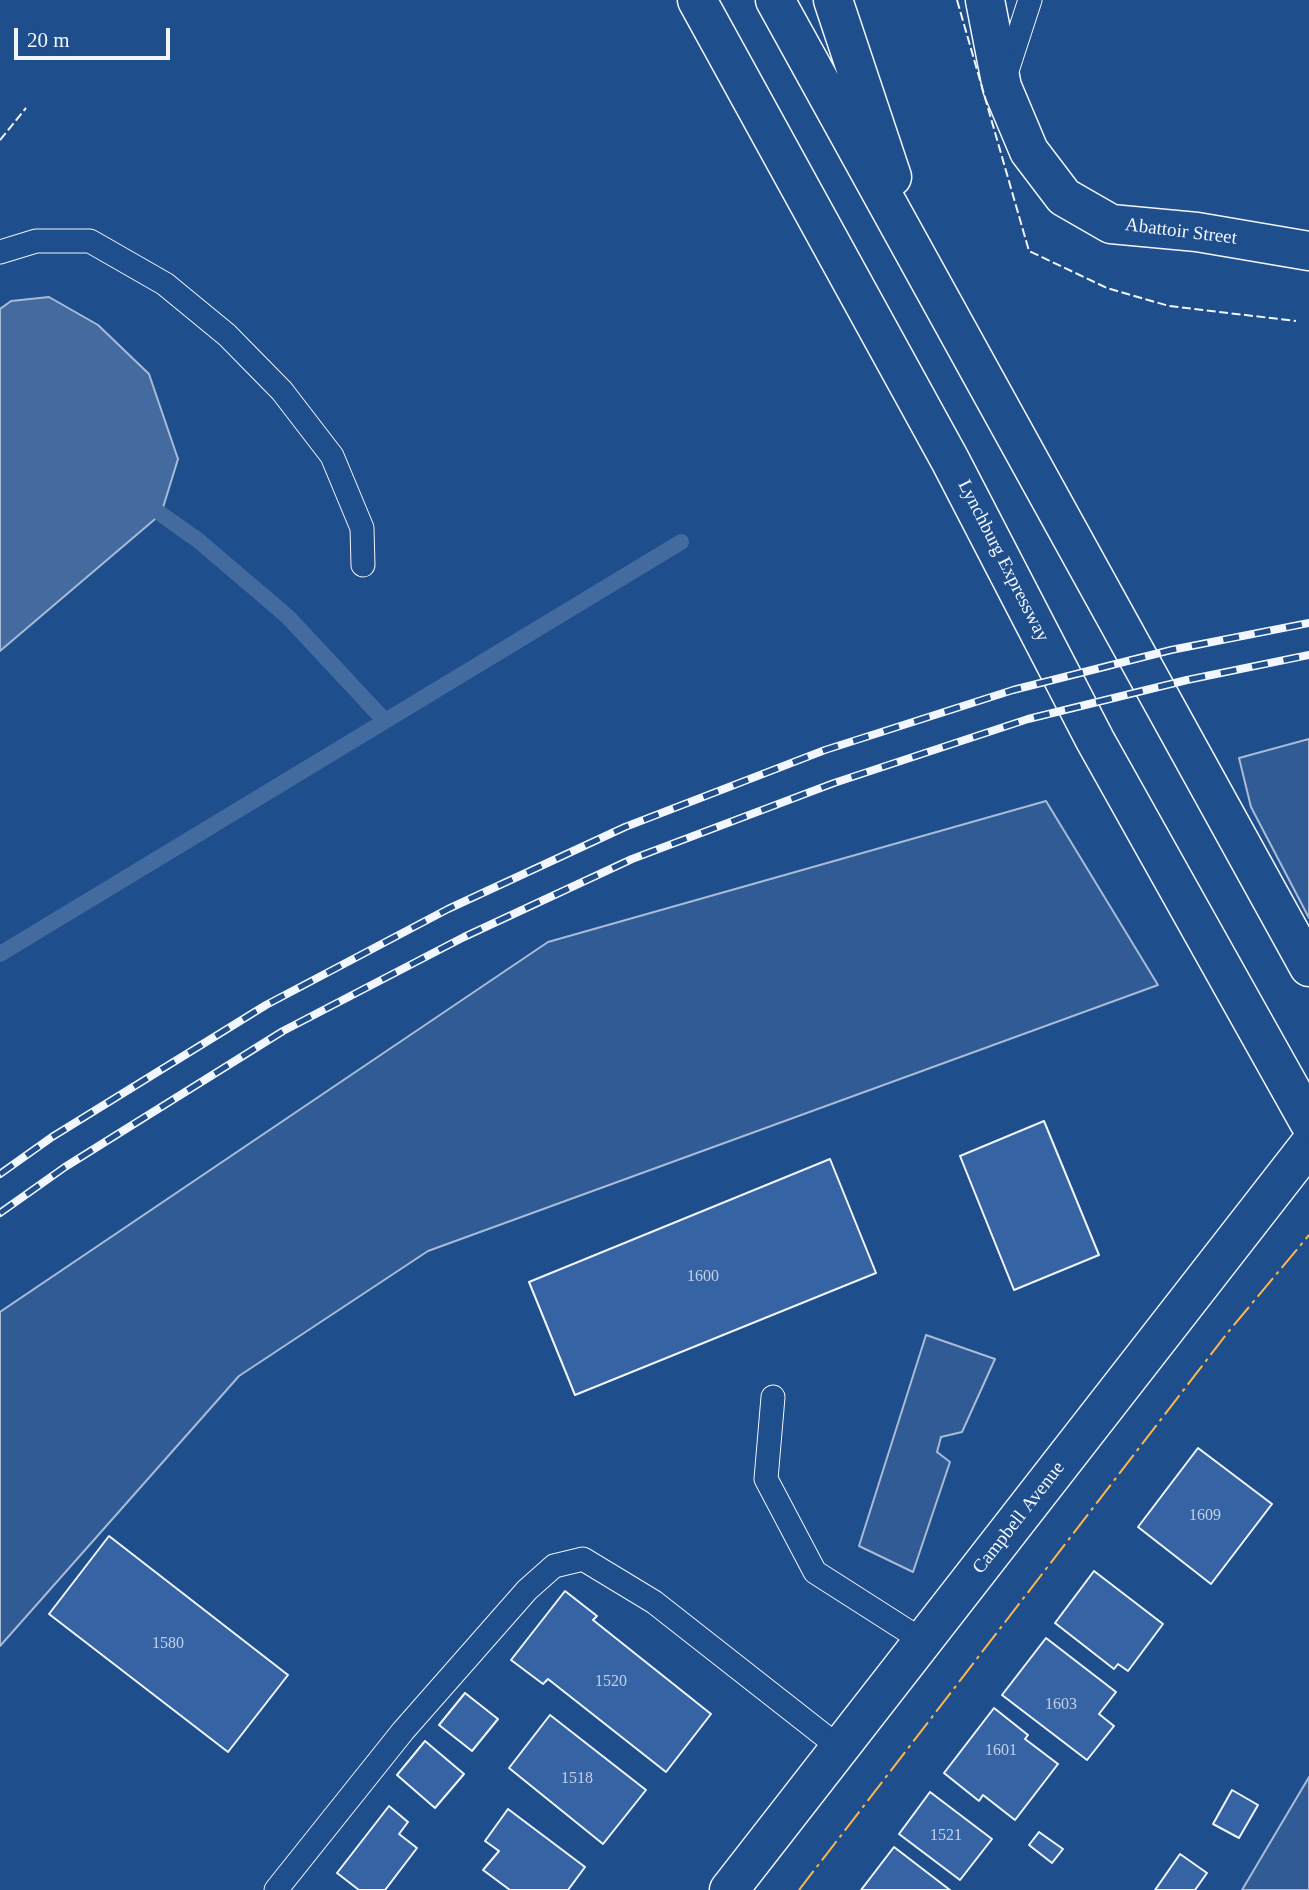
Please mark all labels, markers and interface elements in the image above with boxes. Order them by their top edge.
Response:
scale bar [18,14,173,58]
text: 20 m [27,28,70,52]
street label: Abattoir Street [1124,214,1238,250]
street label: Lynchburg Expressway [952,476,1054,646]
house number: 1600 [687,1267,719,1287]
street label: Campbell Avenue [968,1457,1070,1579]
house number: 1609 [1189,1506,1221,1526]
house number: 1580 [152,1634,184,1654]
house number: 1520 [595,1672,627,1692]
house number: 1603 [1045,1695,1077,1715]
house number: 1601 [985,1741,1017,1761]
house number: 1518 [561,1769,593,1789]
house number: 1521 [930,1826,962,1846]

